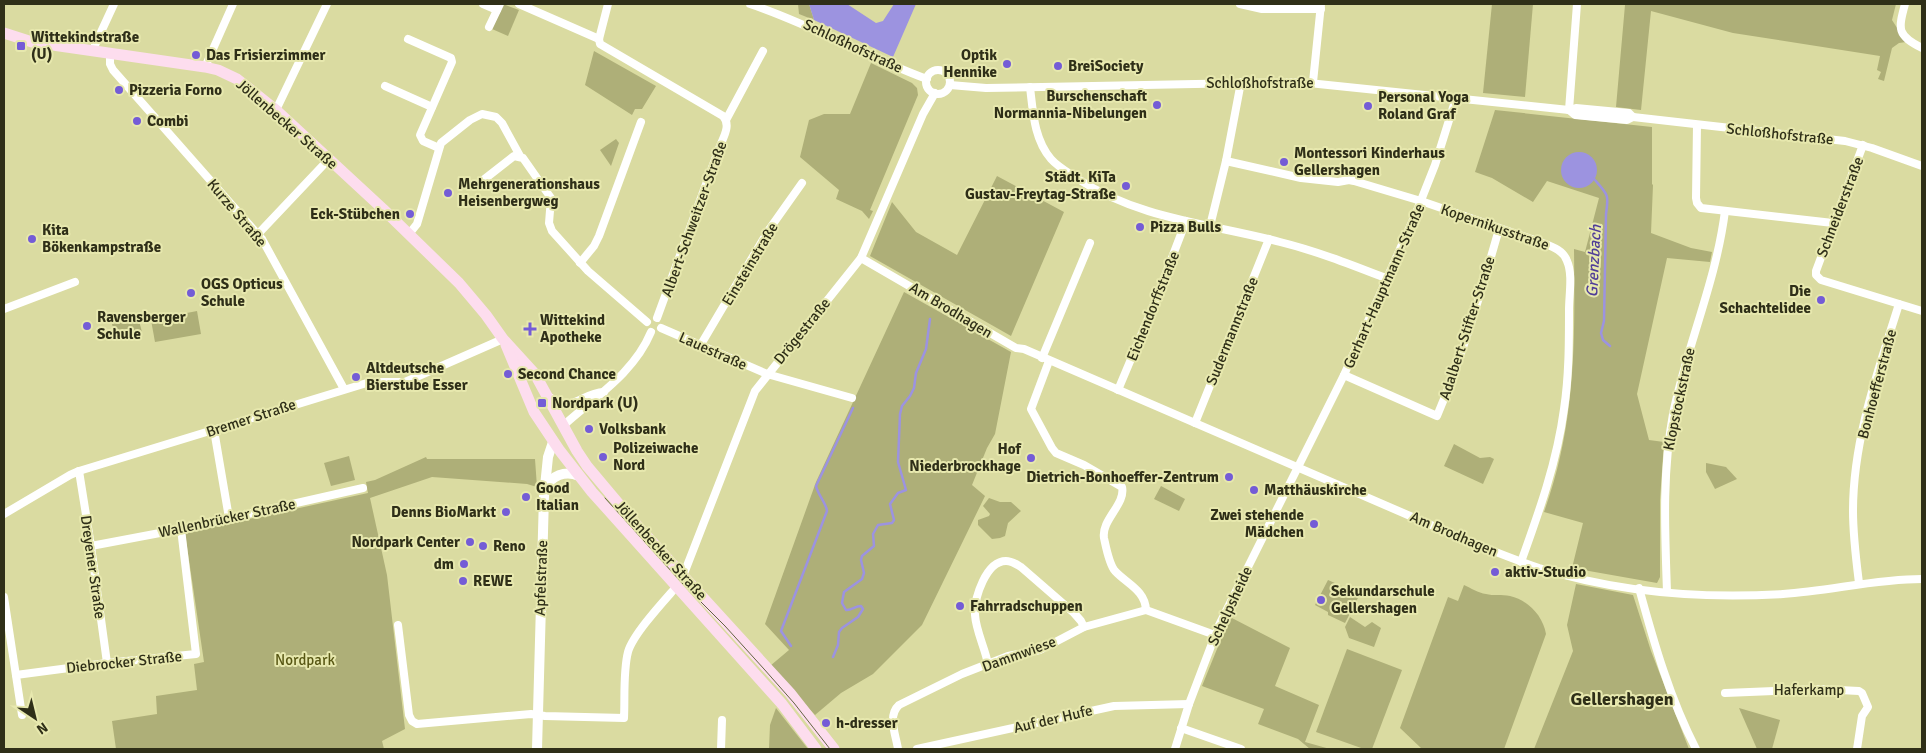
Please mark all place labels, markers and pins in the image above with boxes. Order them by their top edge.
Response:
place label: Wittekindstraße (U) [31,28,139,63]
marker: Wittekindstraße (U) [15,40,27,52]
place label: Das Frisierzimmer [206,46,325,64]
place label: Optik Hennike [943,46,997,81]
marker: Das Frisierzimmer [190,49,202,61]
place label: BreiSociety [1068,57,1144,75]
marker: Optik Hennike [1001,58,1013,70]
marker: BreiSociety [1052,60,1064,72]
place label: Pizzeria Forno [129,81,222,99]
marker: Pizzeria Forno [113,84,125,96]
place label: Burschenschaft Normannia-Nibelungen [994,87,1148,122]
place label: Personal Yoga Roland Graf [1378,88,1469,123]
marker: Burschenschaft Normannia-Nibelungen [1151,99,1163,111]
marker: Personal Yoga Roland Graf [1362,100,1374,112]
place label: Combi [147,112,189,130]
marker: Combi [131,115,143,127]
place label: Montessori Kinderhaus Gellershagen [1294,144,1445,179]
marker: Montessori Kinderhaus Gellershagen [1278,156,1290,168]
place label: Städt. KiTa Gustav-Freytag-Straße [965,168,1116,203]
place label: Mehrgenerationshaus Heisenbergweg [458,175,600,210]
marker: Städt. KiTa Gustav-Freytag-Straße [1120,180,1132,192]
marker: Mehrgenerationshaus Heisenbergweg [442,187,454,199]
place label: Eck-Stübchen [310,205,400,223]
marker: Eck-Stübchen [404,208,416,220]
place label: Pizza Bulls [1150,218,1221,236]
place label: Kita Bökenkampstraße [42,221,161,256]
marker: Pizza Bulls [1134,221,1146,233]
marker: Kita Bökenkampstraße [26,233,38,245]
place label: OGS Opticus Schule [201,275,283,310]
place label: Die Schachtelidee [1720,282,1811,317]
marker: OGS Opticus Schule [185,287,197,299]
marker: Die Schachtelidee [1815,294,1827,306]
place label: Ravensberger Schule [97,308,186,343]
place label: Wittekind Apotheke [540,311,605,346]
marker: Ravensberger Schule [81,320,93,332]
marker: Wittekind Apotheke [524,323,536,335]
place label: Altdeutsche Bierstube Esser [366,359,468,394]
place label: Second Chance [518,365,616,383]
marker: Second Chance [502,368,514,380]
marker: Altdeutsche Bierstube Esser [350,371,362,383]
place label: Nordpark (U) [552,394,638,412]
marker: Nordpark (U) [536,397,548,409]
place label: Volksbank [599,420,666,438]
marker: Volksbank [583,423,595,435]
place label: Polizeiwache Nord [613,439,698,474]
place label: Hof Niederbrockhage [909,440,1023,475]
marker: Polizeiwache Nord [597,451,609,463]
marker: Hof Niederbrockhage [1025,452,1037,464]
place label: Dietrich-Bonhoeffer-Zentrum [1026,468,1219,486]
marker: Dietrich-Bonhoeffer-Zentrum [1223,471,1235,483]
place label: Good Italian [536,479,579,514]
place label: Matthäuskirche [1264,481,1367,499]
marker: Matthäuskirche [1248,484,1260,496]
marker: Good Italian [520,491,532,503]
place label: Denns BioMarkt [391,503,496,521]
marker: Denns BioMarkt [500,506,512,518]
place label: Zwei stehende Mädchen [1210,506,1304,541]
marker: Zwei stehende Mädchen [1308,518,1320,530]
place label: Nordpark Center [351,533,460,551]
marker: Nordpark Center [464,536,476,548]
place label: Reno [493,537,526,555]
marker: Reno [477,540,489,552]
place label: dm [434,555,454,573]
marker: dm [458,558,470,570]
place label: aktiv-Studio [1505,563,1586,581]
marker: aktiv-Studio [1489,566,1501,578]
place label: REWE [473,572,513,590]
marker: REWE [457,575,469,587]
place label: Sekundarschule Gellershagen [1331,582,1435,617]
marker: Sekundarschule Gellershagen [1315,594,1327,606]
place label: Fahrradschuppen [970,597,1083,615]
marker: Fahrradschuppen [954,600,966,612]
place label: h-dresser [836,714,898,732]
marker: h-dresser [820,717,832,729]

